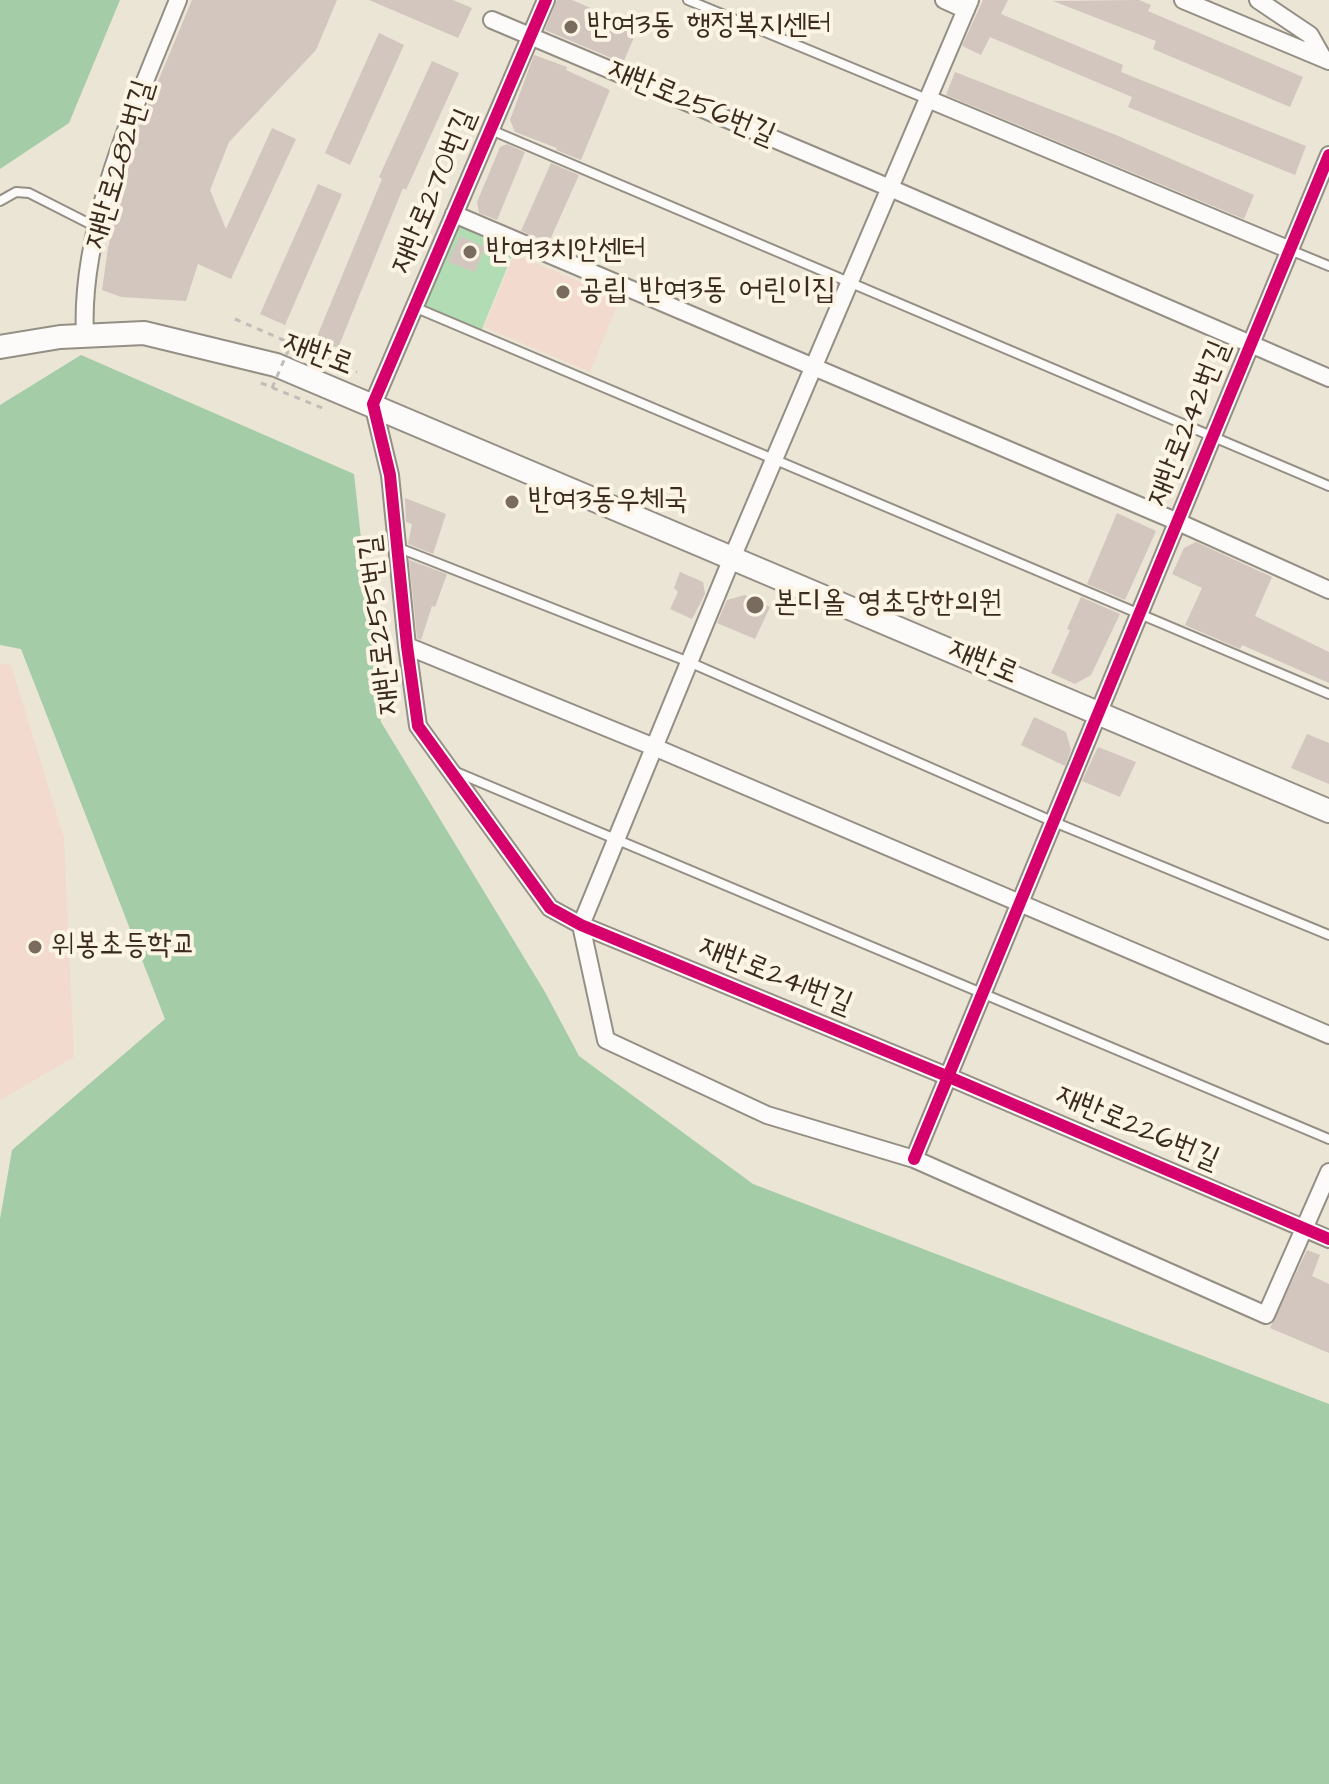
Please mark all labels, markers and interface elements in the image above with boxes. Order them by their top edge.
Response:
place label: 반여3동 행정복지센터 [587,9,832,45]
marker: 반여3동 행정복지센터 [562,18,580,36]
street label: 재반로256번길 [602,53,780,155]
street label: 재반로282번길 [78,76,164,254]
street label: 재반로270번길 [384,104,486,280]
place label: 반여3치안센터 [486,234,646,270]
marker: 반여3치안센터 [461,243,479,261]
place label: 공립 반여3동 어린이집 [579,274,836,310]
marker: 공립 반여3동 어린이집 [554,283,572,301]
street label: 재반로 [278,325,358,385]
street label: 재반로242번길 [1140,336,1240,512]
place label: 반여3동우체국 [528,484,688,520]
marker: 반여3동우체국 [503,493,521,511]
street label: 재반로255번길 [354,533,408,717]
place label: 본디올 영초당한의원 [773,587,1002,623]
marker: 본디올 영초당한의원 [744,594,766,616]
street label: 재반로 [943,632,1023,694]
place label: 위봉초등학교 [51,929,196,965]
street label: 재반로241번길 [693,930,857,1024]
marker: 위봉초등학교 [26,938,44,956]
street label: 재반로226번길 [1050,1078,1224,1180]

